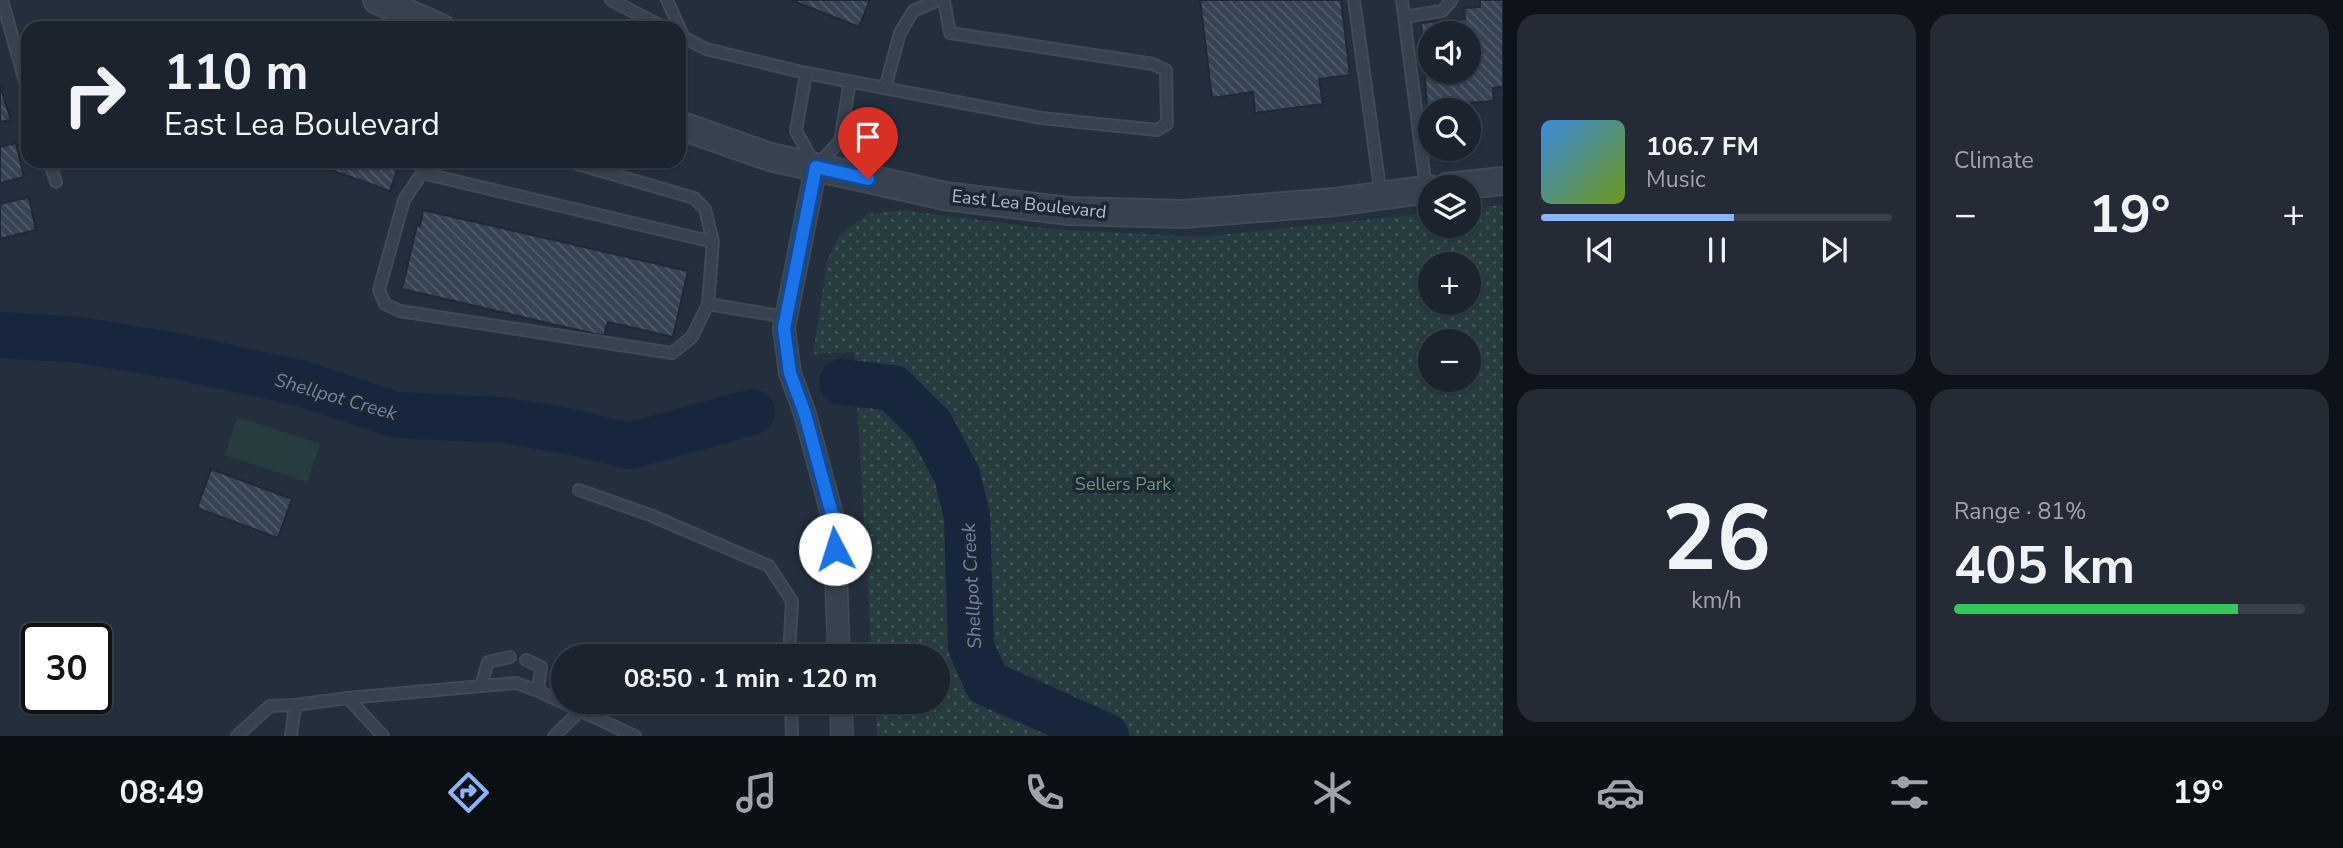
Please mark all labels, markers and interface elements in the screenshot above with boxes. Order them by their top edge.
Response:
map controls [1418,21,1481,392]
button: sound [1418,21,1481,84]
text: 110 m [164,39,308,106]
icon: right [49,49,140,140]
button: search [1418,98,1481,161]
text: East Lea Boulevard [164,103,440,146]
pin [838,107,898,179]
icon: arrive [849,118,887,156]
text: 106.7 FM [1646,129,1759,164]
text: Climate [1954,145,2034,176]
text: Music [1646,164,1706,195]
button: layers [1418,175,1481,238]
text: 19° [2088,179,2171,250]
street label: East Lea Boulevard [951,184,1107,224]
text: − [1954,189,1977,240]
text: + [2282,189,2305,240]
icon: previous [1581,231,1619,269]
icon: pause [1698,231,1736,269]
icon: next [1815,231,1853,269]
button: + [1418,252,1481,315]
button: − [1418,329,1481,392]
water label: Shellpot Creek [272,367,400,427]
park label: Sellers Park [1075,472,1172,496]
text: 26 [1662,477,1771,601]
text: Range · 81% [1954,496,2086,527]
position arrow [798,512,872,586]
water label: Shellpot Creek [956,522,988,650]
text: 405 km [1954,530,2135,601]
text: km/h [1691,585,1742,616]
speed limit sign: 30 [21,623,112,714]
text: 08:50 · 1 min · 120 m [624,661,877,696]
icon: directions [444,768,493,817]
icon: music [732,768,781,817]
icon: phone [1020,768,1069,817]
icon: climate [1308,768,1357,817]
icon: car [1596,768,1645,817]
icon: filters [1885,768,1934,817]
text: 08:49 [120,771,204,814]
text: 19° [2173,771,2223,814]

